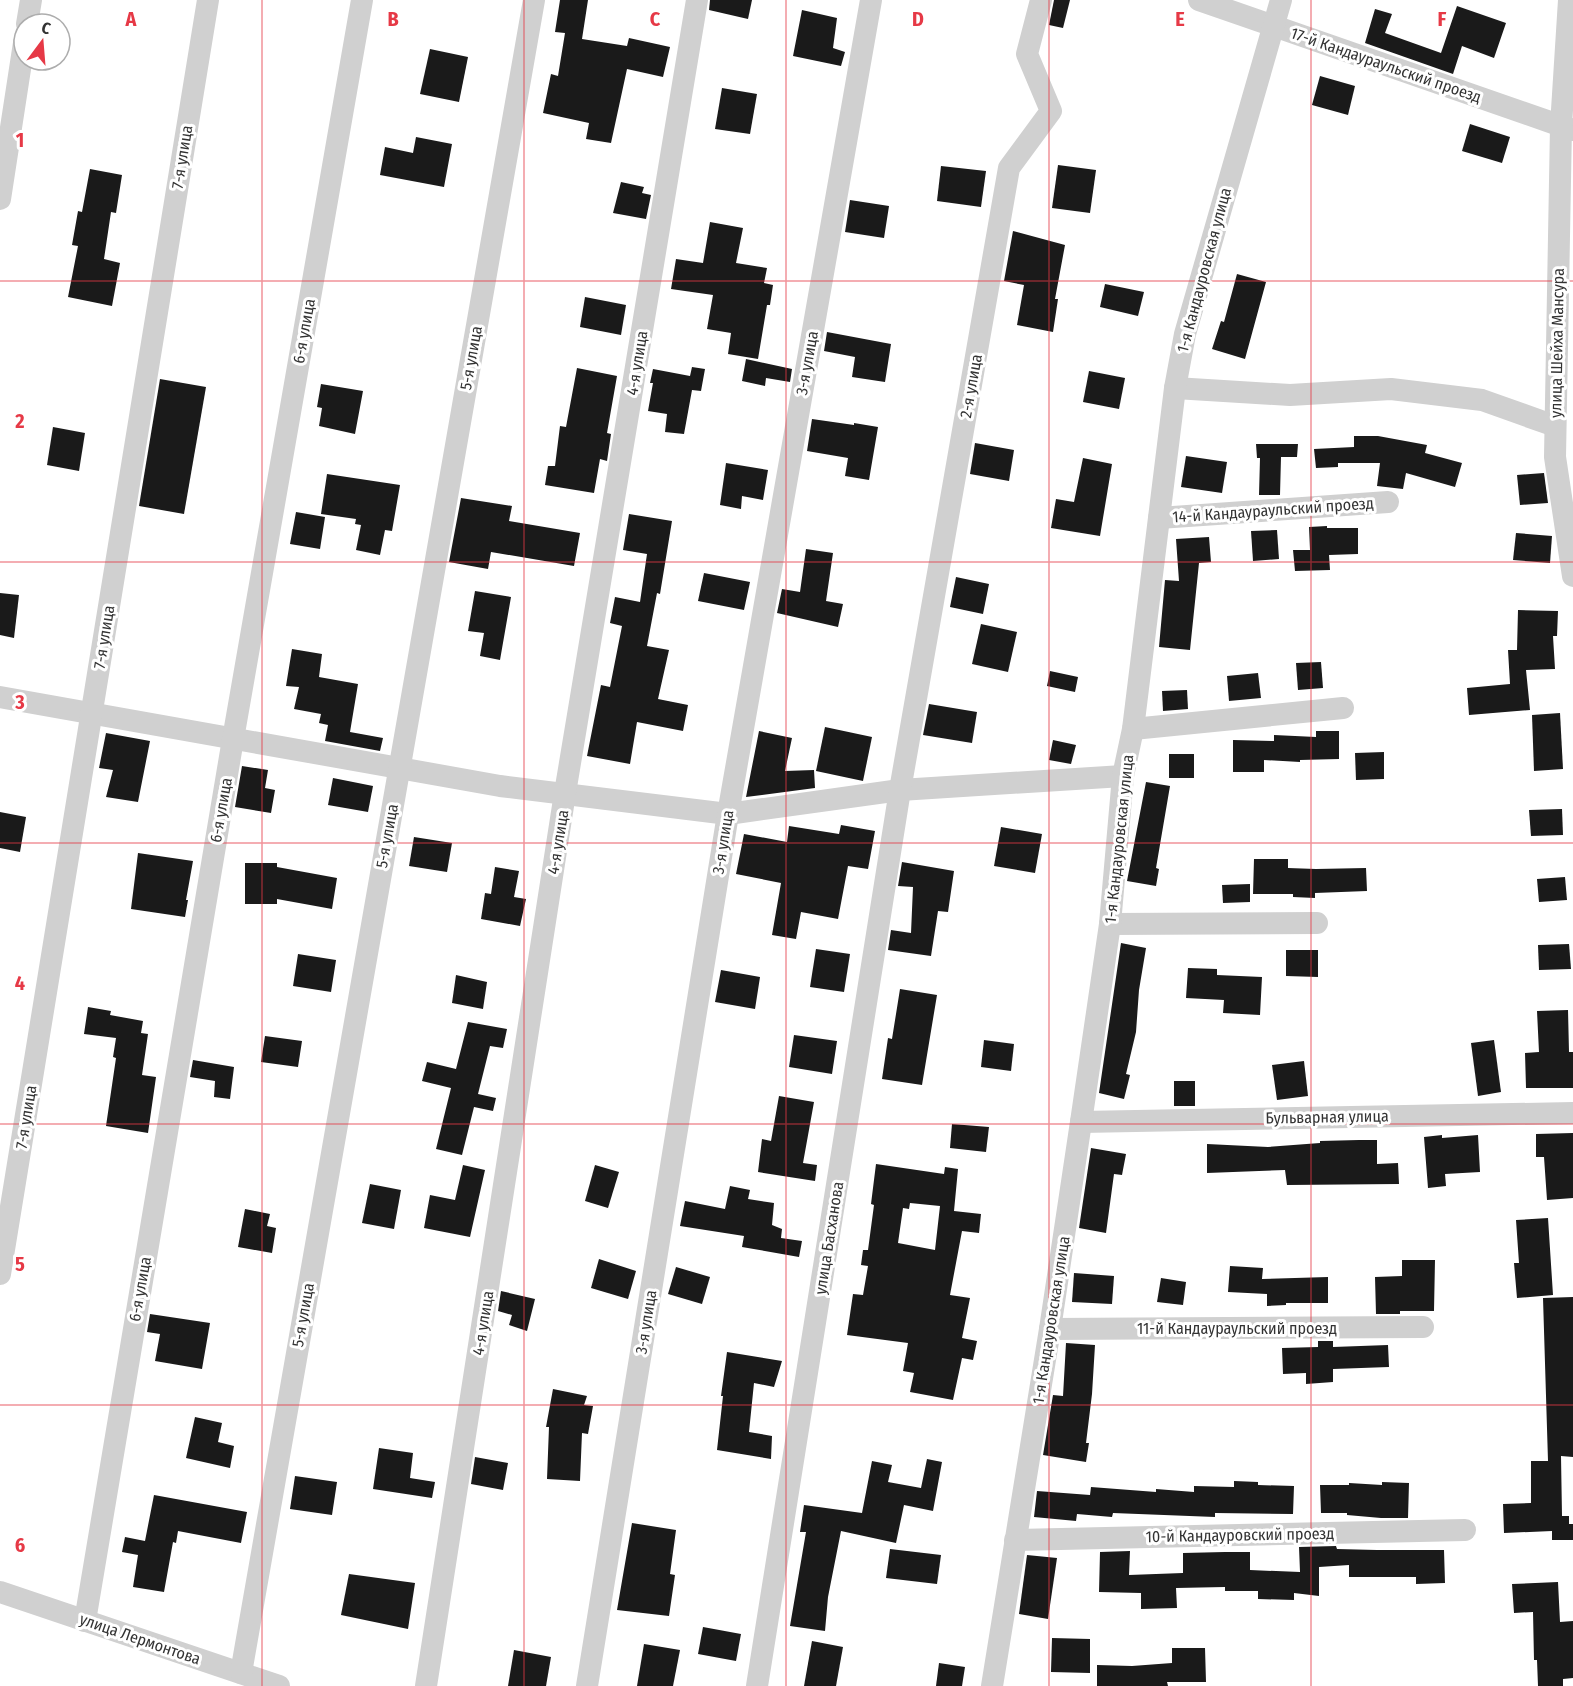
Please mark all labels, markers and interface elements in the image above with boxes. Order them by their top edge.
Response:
text: A [125,7,138,31]
text: B [387,7,399,31]
text: C [650,7,661,31]
text: D [912,7,924,31]
text: E [1175,7,1185,31]
text: F [1438,7,1447,31]
north arrow [12,12,72,72]
text: С [39,18,53,39]
street label: 17-й Кандаураульский проезд [1288,23,1484,107]
street label: 7-я улица [168,124,196,190]
text: 1 [16,128,24,152]
street label: 1-я Кандауровская улица [1173,185,1235,355]
street label: улица Шейха Мансура [1546,268,1568,418]
street label: 6-я улица [289,297,319,365]
street label: 5-я улица [456,324,486,392]
street label: 4-я улица [623,329,652,397]
street label: 3-я улица [792,329,822,397]
street label: 2-я улица [956,352,986,419]
text: 2 [14,409,25,433]
street label: 14-й Кандаураульский проезд [1172,493,1374,527]
street label: 7-я улица [90,604,118,670]
text: 3 [14,690,25,714]
street label: 1-я Кандауровская улица [1101,753,1137,924]
street label: 6-я улица [206,776,236,844]
street label: 5-я улица [372,802,402,870]
street label: 4-я улица [544,808,573,876]
street label: 3-я улица [709,808,737,875]
text: 4 [15,971,25,995]
street label: 7-я улица [12,1084,40,1150]
street label: Бульварная улица [1265,1106,1389,1128]
street label: улица Басханова [811,1180,847,1296]
street label: 1-я Кандауровская улица [1028,1234,1074,1405]
text: 5 [15,1252,25,1276]
street label: 6-я улица [125,1255,155,1323]
street label: 5-я улица [288,1281,318,1349]
street label: 3-я улица [632,1288,660,1355]
street label: 4-я улица [469,1289,498,1357]
street label: 11-й Кандаураульский проезд [1137,1319,1337,1338]
street label: 10-й Кандауровский проезд [1146,1524,1334,1546]
text: 6 [15,1533,25,1557]
street label: улица Лермонтова [77,1609,203,1669]

